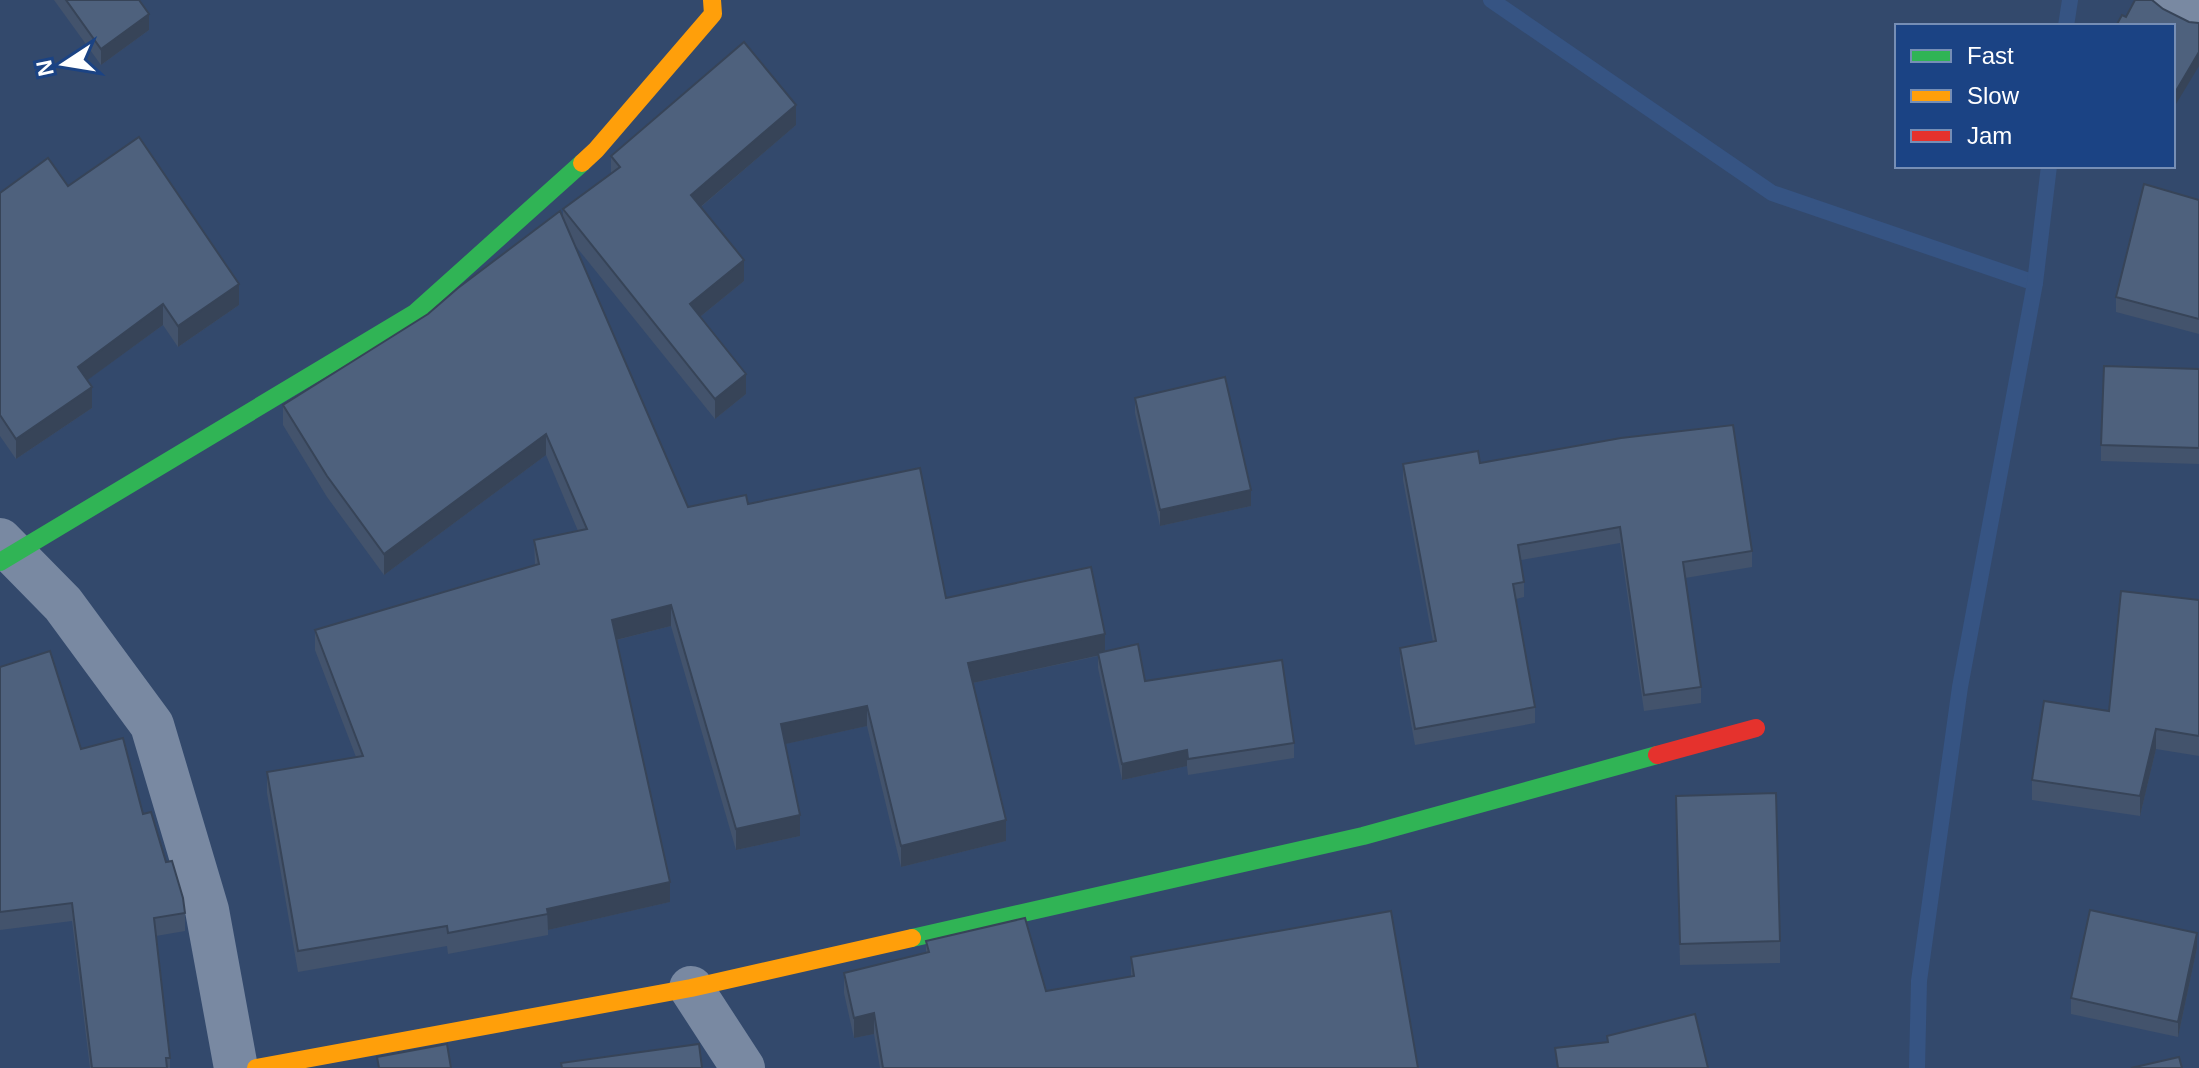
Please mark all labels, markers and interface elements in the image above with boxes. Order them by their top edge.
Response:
north arrow [24,24,104,104]
legend [1895,24,2175,168]
text: Fast [1967,42,2014,69]
text: N [31,58,59,78]
text: Slow [1967,82,2020,109]
text: Jam [1967,122,2012,149]

